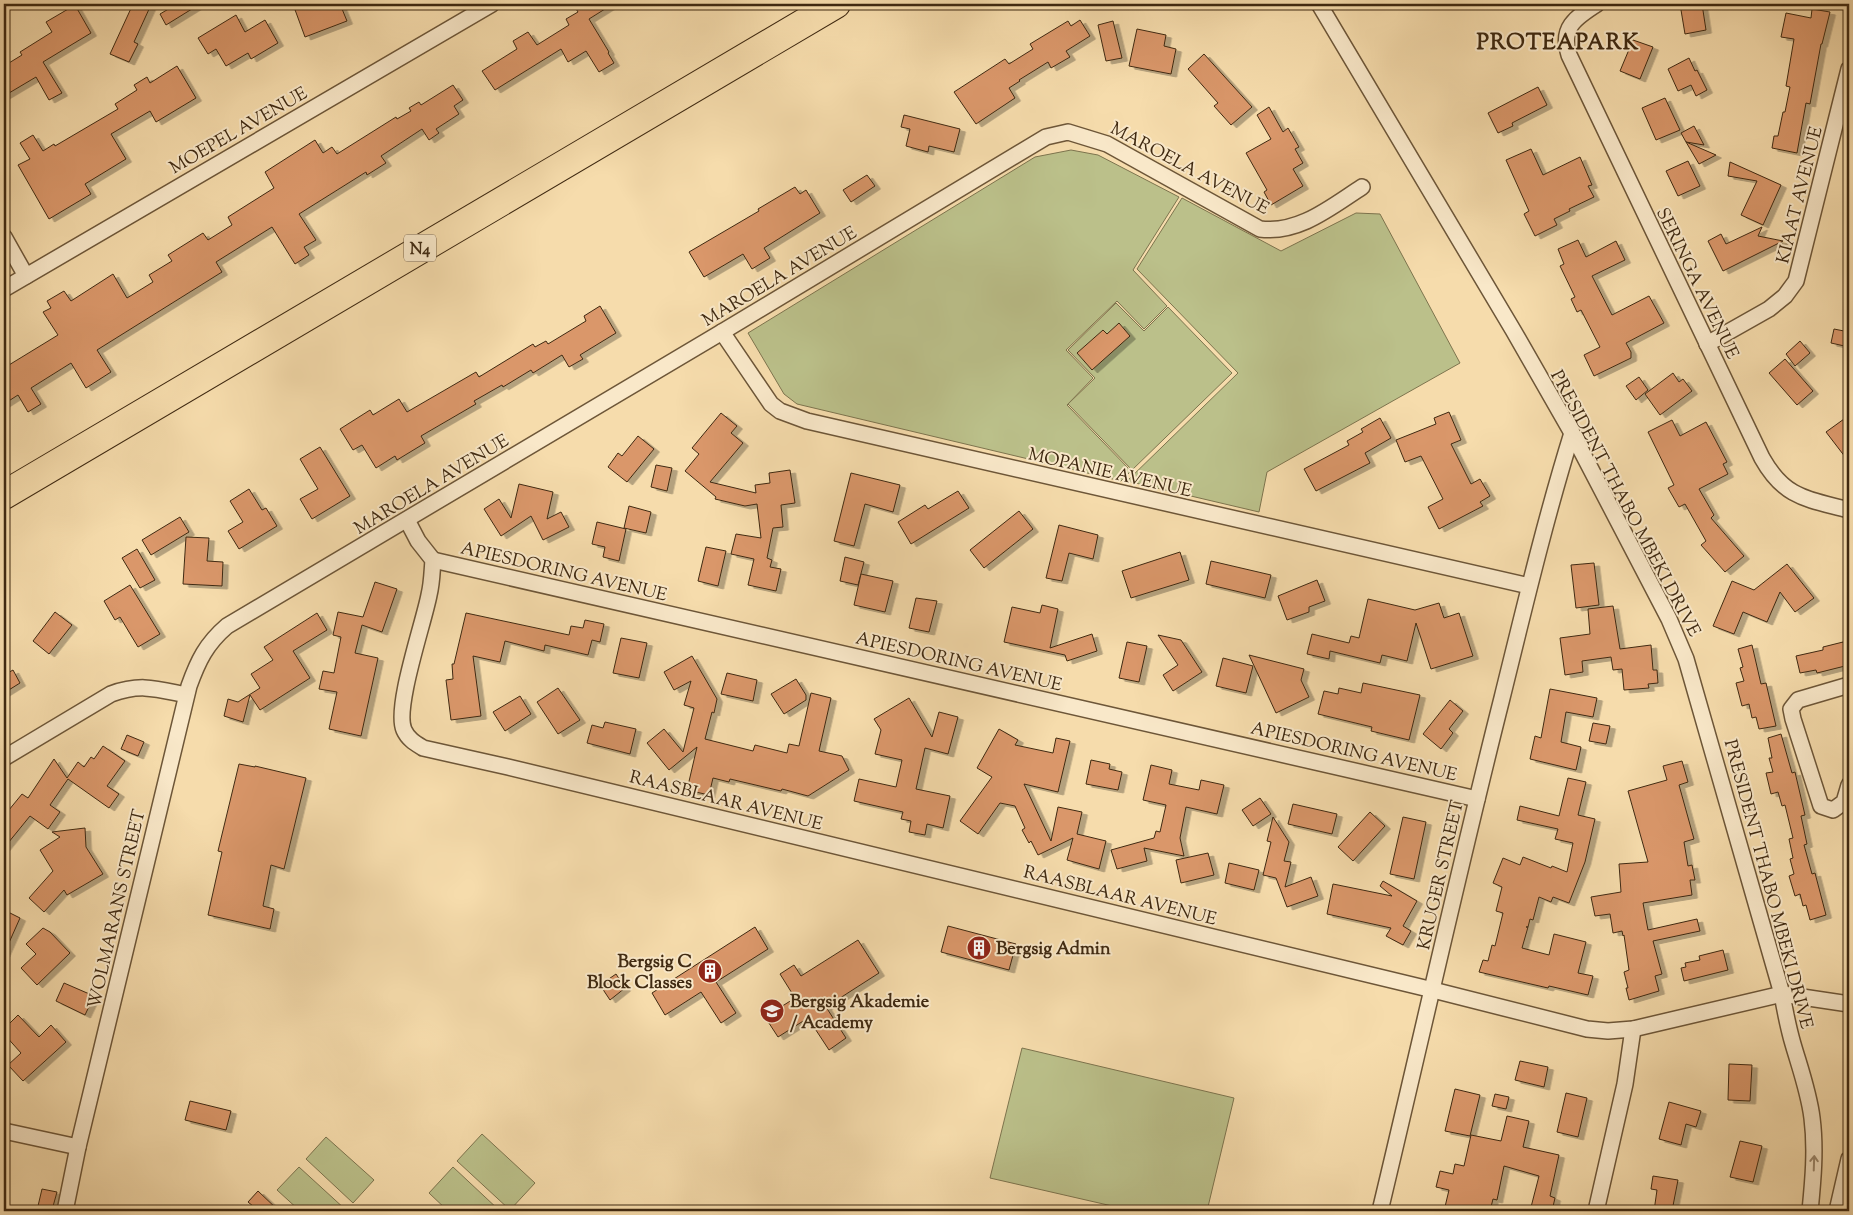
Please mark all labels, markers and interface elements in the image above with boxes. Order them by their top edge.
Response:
district label: PROTEAPARK [1477,28,1639,60]
street label: MOEPEL AVENUE [165,82,313,182]
street label: MAROELA AVENUE [1105,117,1273,223]
street label: KIAAT AVENUE [1771,124,1831,267]
street label: SERINGA AVENUE [1648,204,1744,364]
street label: MAROELA AVENUE [698,221,862,334]
road number: N4 [404,234,436,262]
street label: PRESIDENT THABO MBEKI DRIVE [1543,366,1706,642]
street label: MAROELA AVENUE [350,429,514,542]
street label: MOPANIE AVENUE [1025,442,1194,505]
street label: APIESDORING AVENUE [458,537,669,609]
street label: APIESDORING AVENUE [853,627,1064,699]
street label: APIESDORING AVENUE [1248,717,1459,789]
street label: PRESIDENT THABO MBEKI DRIVE [1716,737,1818,1032]
street label: RAASBLAAR AVENUE [626,765,825,839]
street label: KRUGER STREET [1412,798,1472,953]
street label: WOLMARANS STREET [82,807,154,1012]
street label: RAASBLAAR AVENUE [1020,860,1219,934]
building icon: Bergsig Admin [966,935,992,961]
place label: Bergsig Admin [996,937,1111,963]
place label: Bergsig C Block Classes [587,950,692,997]
building icon: Bergsig C Block Classes [697,958,723,984]
place label: Bergsig Akademie / Academy [790,990,930,1037]
school or university icon: Bergsig Akademie / Academy [759,998,785,1024]
one-way arrow [1809,1155,1818,1171]

